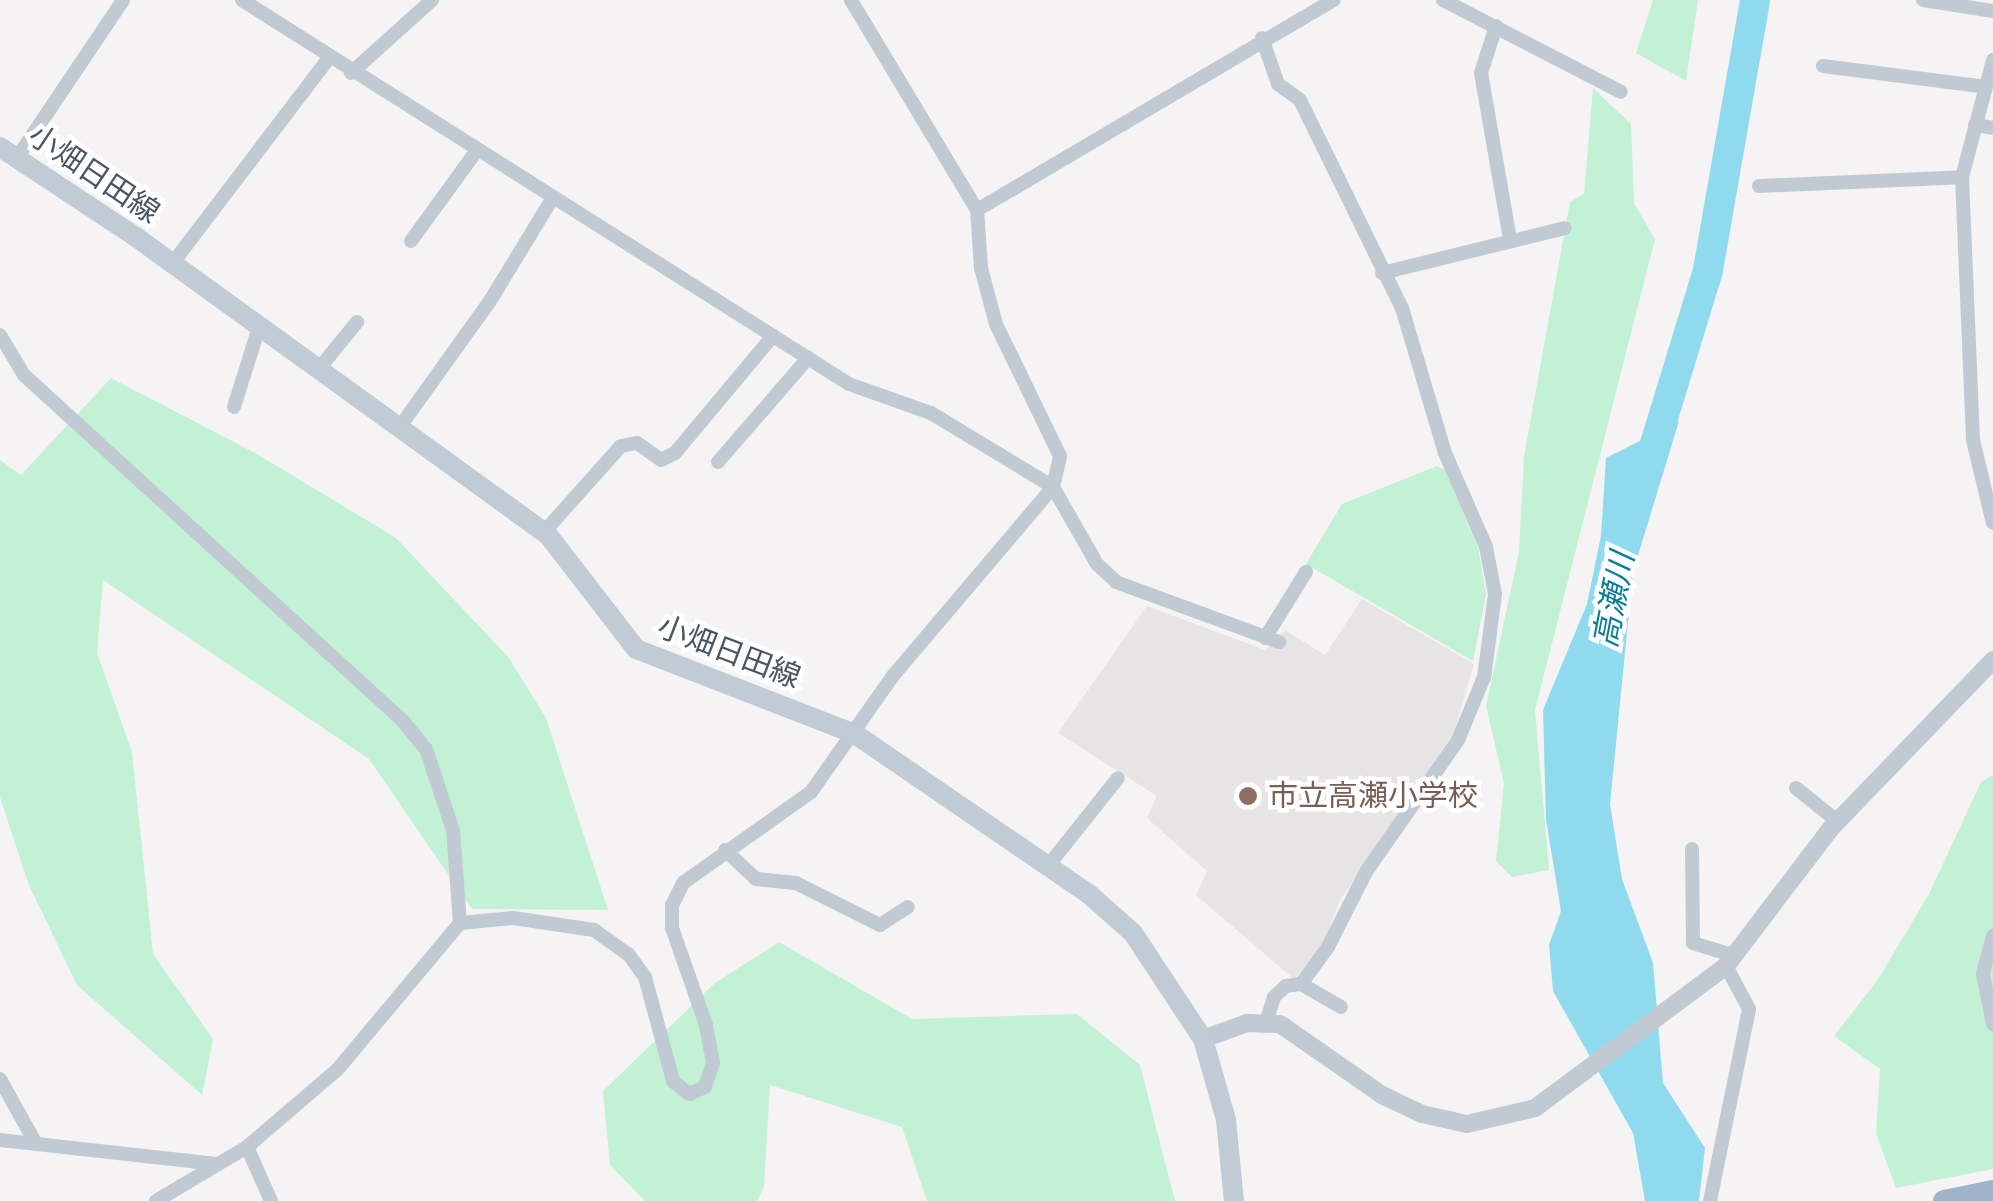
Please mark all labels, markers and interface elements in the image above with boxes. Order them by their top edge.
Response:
street label: 小畑日田線 [22,117,166,231]
water label: 高瀬川 [1586,549,1642,651]
street label: 小畑日田線 [653,608,805,696]
place label: 市立高瀬小学校 [1268,778,1478,814]
marker: 市立高瀬小学校 [1237,785,1259,807]

